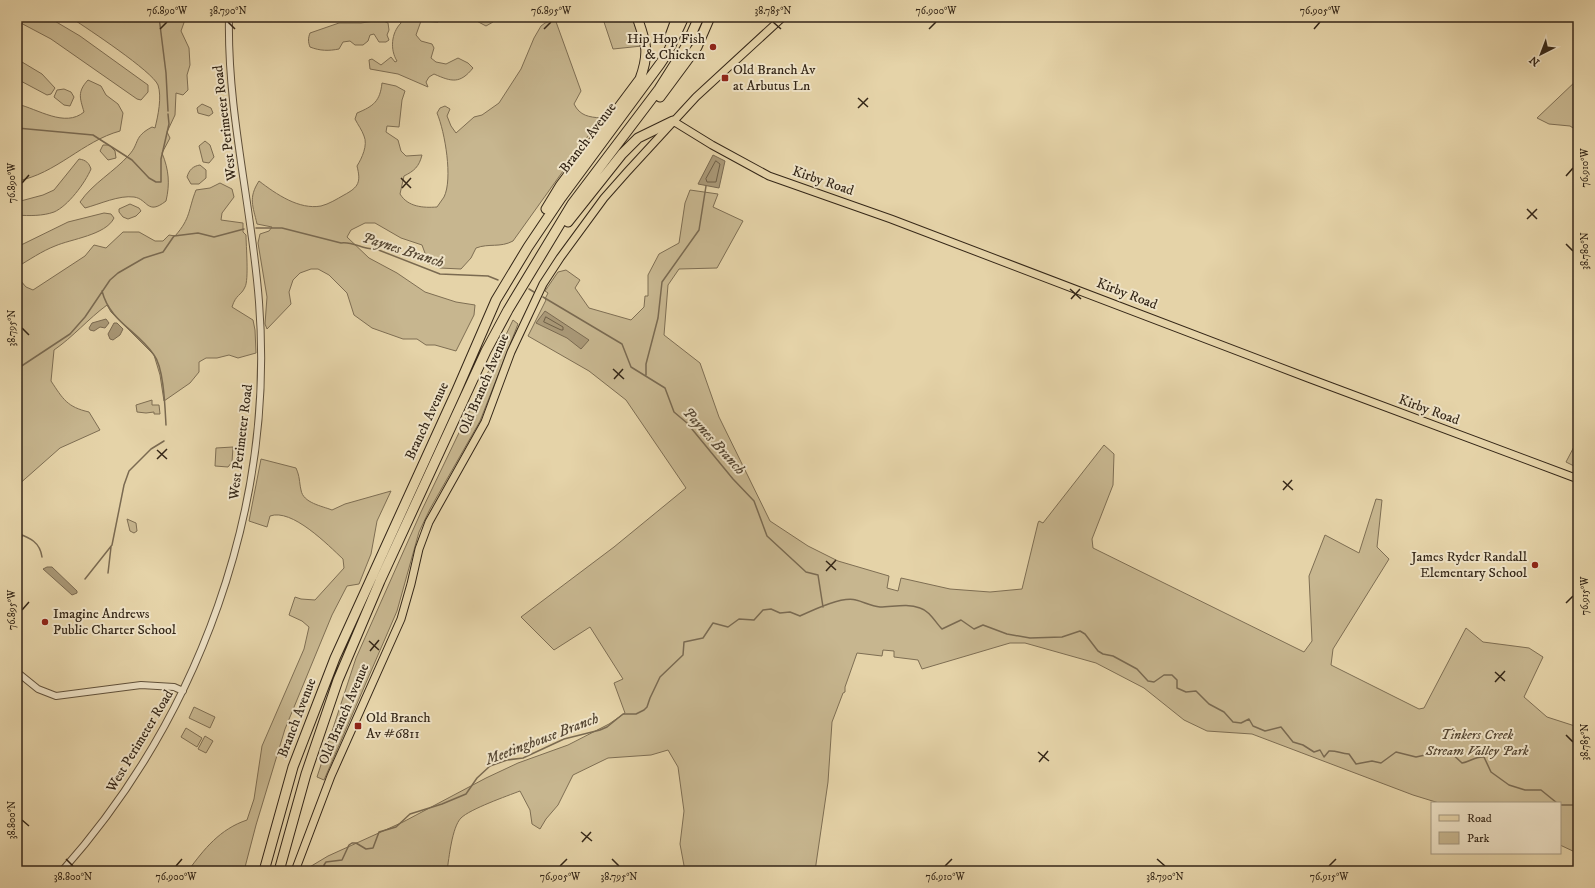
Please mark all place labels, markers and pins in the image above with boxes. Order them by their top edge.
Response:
place label: Hip Hop Fish & Chicken [627,30,706,64]
marker: Hip Hop Fish & Chicken [708,42,718,52]
place label: Old Branch Av at Arbutus Ln [733,61,816,95]
marker: Old Branch Av at Arbutus Ln [720,73,730,83]
place label: James Ryder Randall Elementary School [1409,548,1528,582]
marker: James Ryder Randall Elementary School [1530,560,1540,570]
place label: Imagine Andrews Public Charter School [53,605,177,639]
marker: Imagine Andrews Public Charter School [40,617,50,627]
place label: Old Branch Av #6811 [366,709,431,743]
marker: Old Branch Av #6811 [353,721,363,731]

